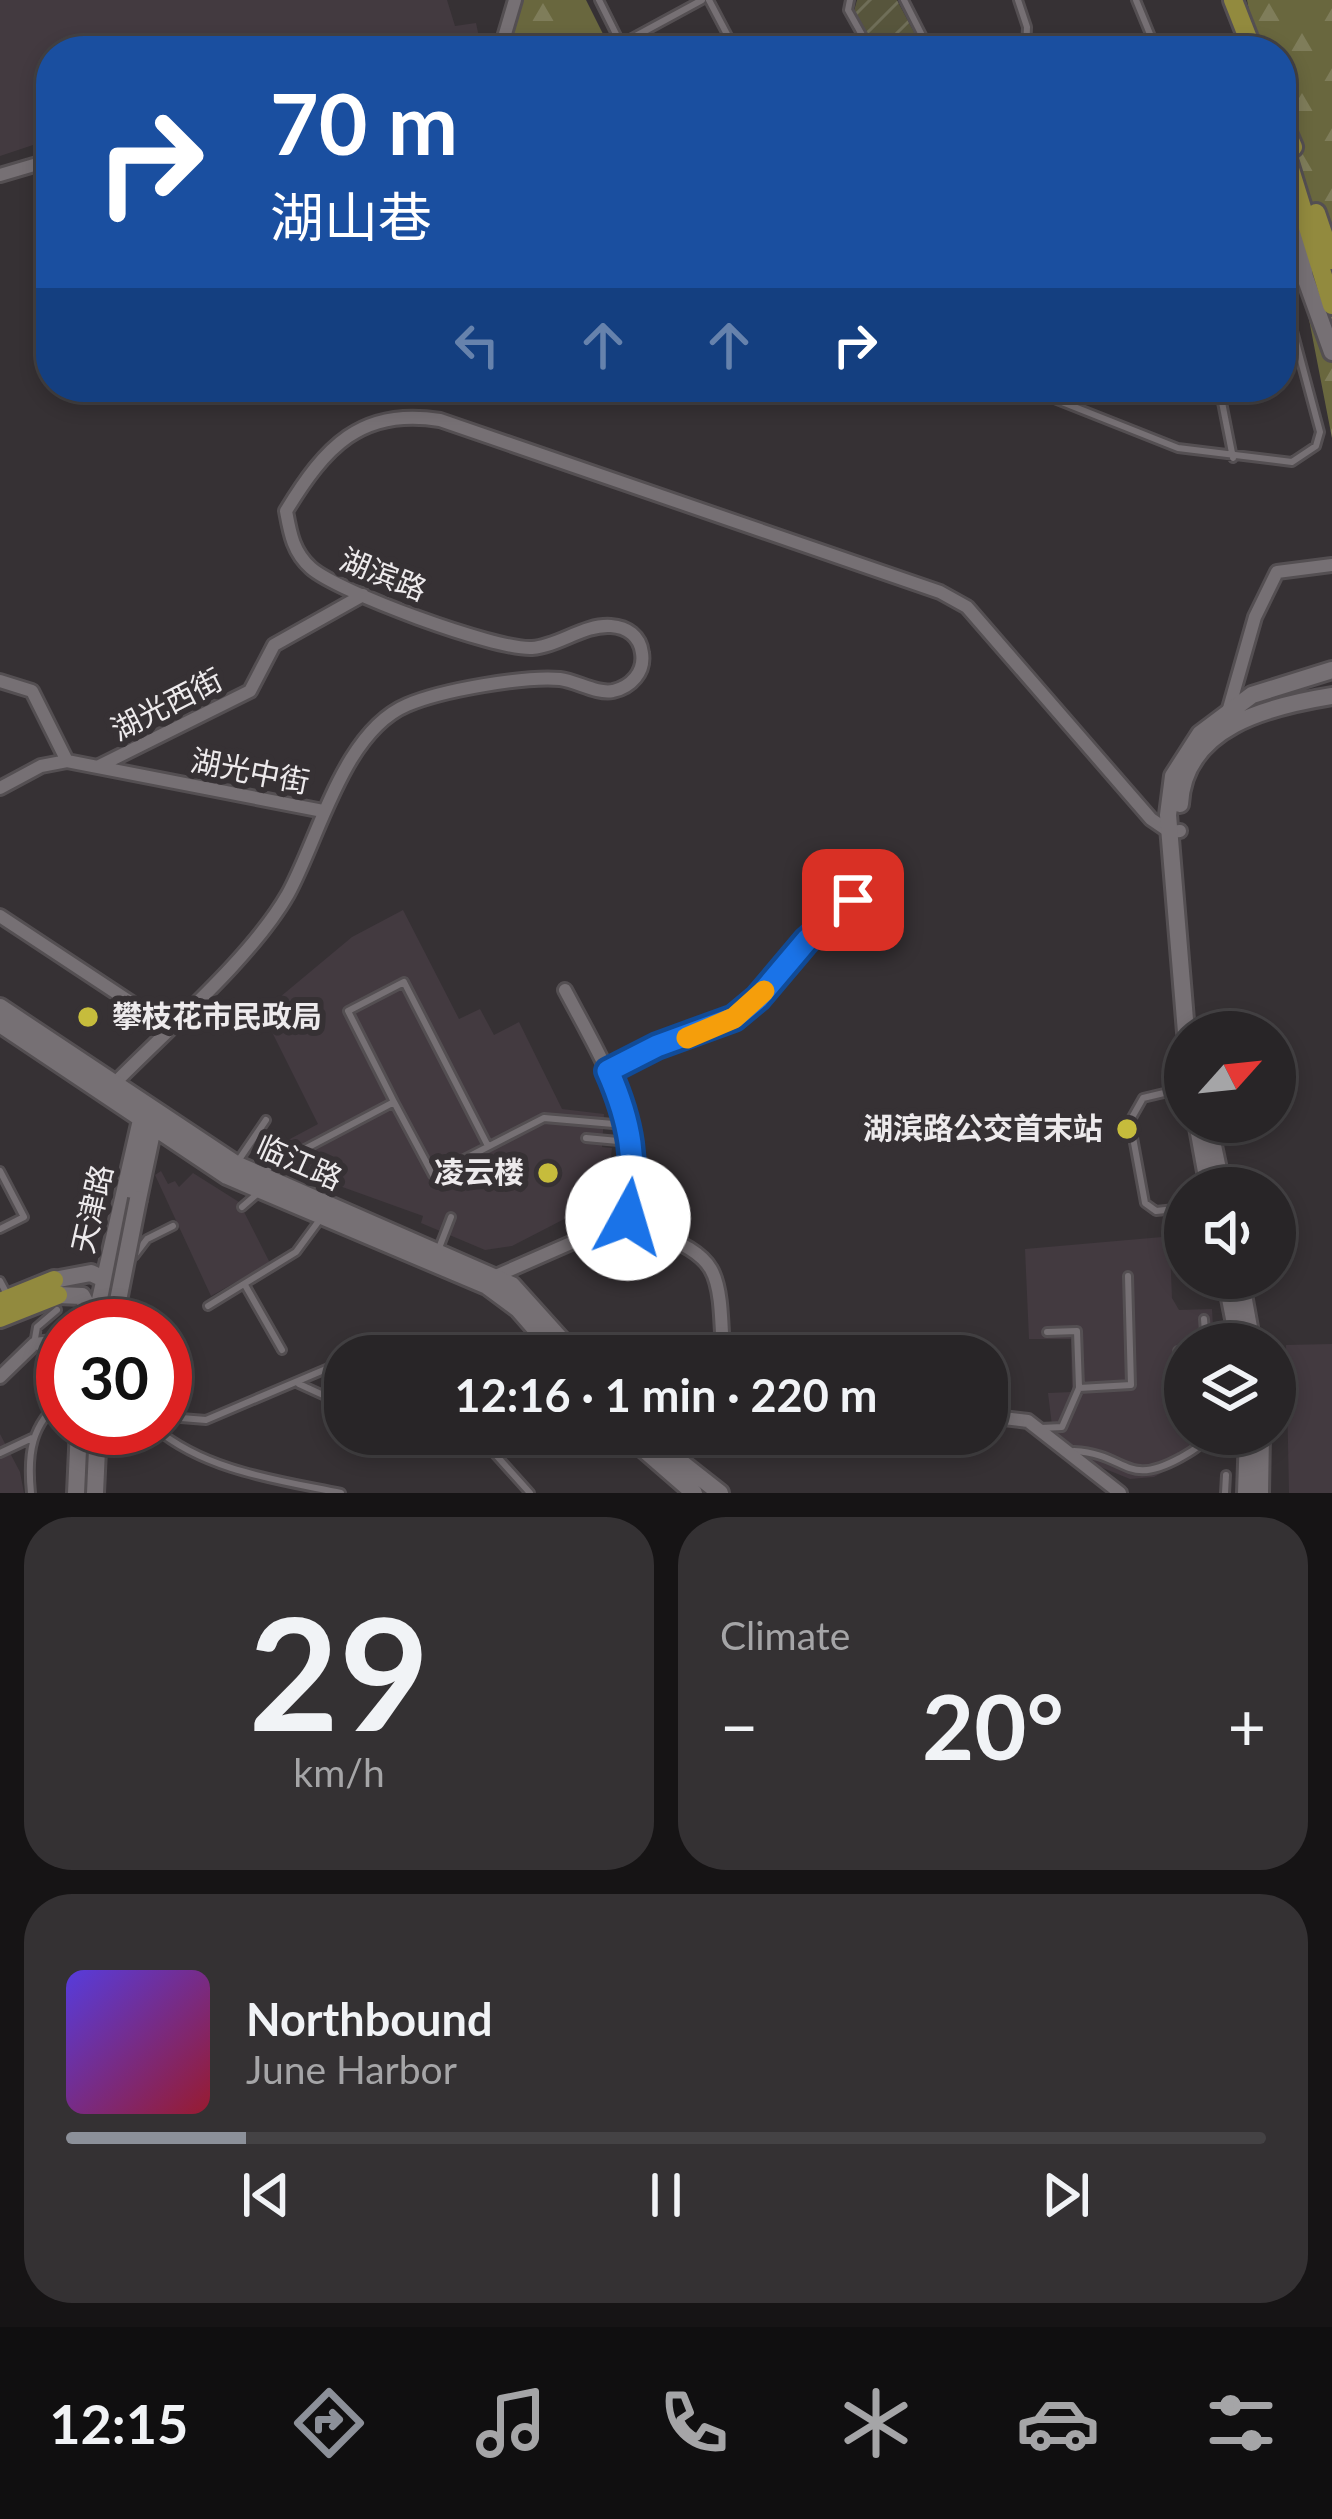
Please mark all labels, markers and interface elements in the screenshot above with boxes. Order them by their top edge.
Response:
text: 70 m [270,72,458,173]
icon: right [72,84,228,240]
text: 湖山巷 [270,184,432,249]
icon: left [444,312,510,378]
icon: ahead [570,312,636,378]
icon: ahead [696,312,762,378]
icon: right [822,312,888,378]
street label: 湖滨路 [335,540,432,607]
street label: 湖光西街 [104,660,228,746]
street label: 湖光中街 [188,741,313,799]
pin [802,849,904,951]
icon: arrive [820,867,886,933]
place label: 攀枝花市民政局 [112,997,322,1033]
marker: 攀枝花市民政局 [75,1004,101,1030]
north arrow [1164,1011,1296,1143]
map controls [1164,1011,1296,1455]
place label: 湖滨路公交首末站 [863,1109,1103,1145]
marker: 湖滨路公交首末站 [1114,1116,1140,1142]
street label: 临江路 [251,1126,348,1196]
place label: 凌云楼 [434,1153,524,1189]
position arrow [565,1155,691,1281]
marker: 凌云楼 [535,1160,561,1186]
street label: 天津路 [63,1161,119,1256]
button: sound [1164,1167,1296,1299]
speed limit sign: 30 [36,1299,192,1455]
button: layers [1164,1323,1296,1455]
text: 12:16 · 1 min · 220 m [455,1368,877,1422]
text: 29 [249,1577,429,1764]
text: Climate [720,1612,850,1658]
text: 20° [922,1671,1064,1779]
text: − [720,1686,758,1765]
text: + [1228,1686,1266,1765]
text: km/h [293,1749,385,1795]
text: Northbound [246,1992,492,2046]
text: June Harbor [246,2046,457,2092]
icon: previous [233,2162,299,2228]
icon: pause [633,2162,699,2228]
icon: next [1033,2162,1099,2228]
icon: directions [287,2381,371,2465]
icon: music [469,2381,553,2465]
icon: phone [652,2381,736,2465]
icon: climate [834,2381,918,2465]
icon: car [1016,2381,1100,2465]
icon: filters [1199,2381,1283,2465]
text: 12:15 [49,2391,188,2456]

